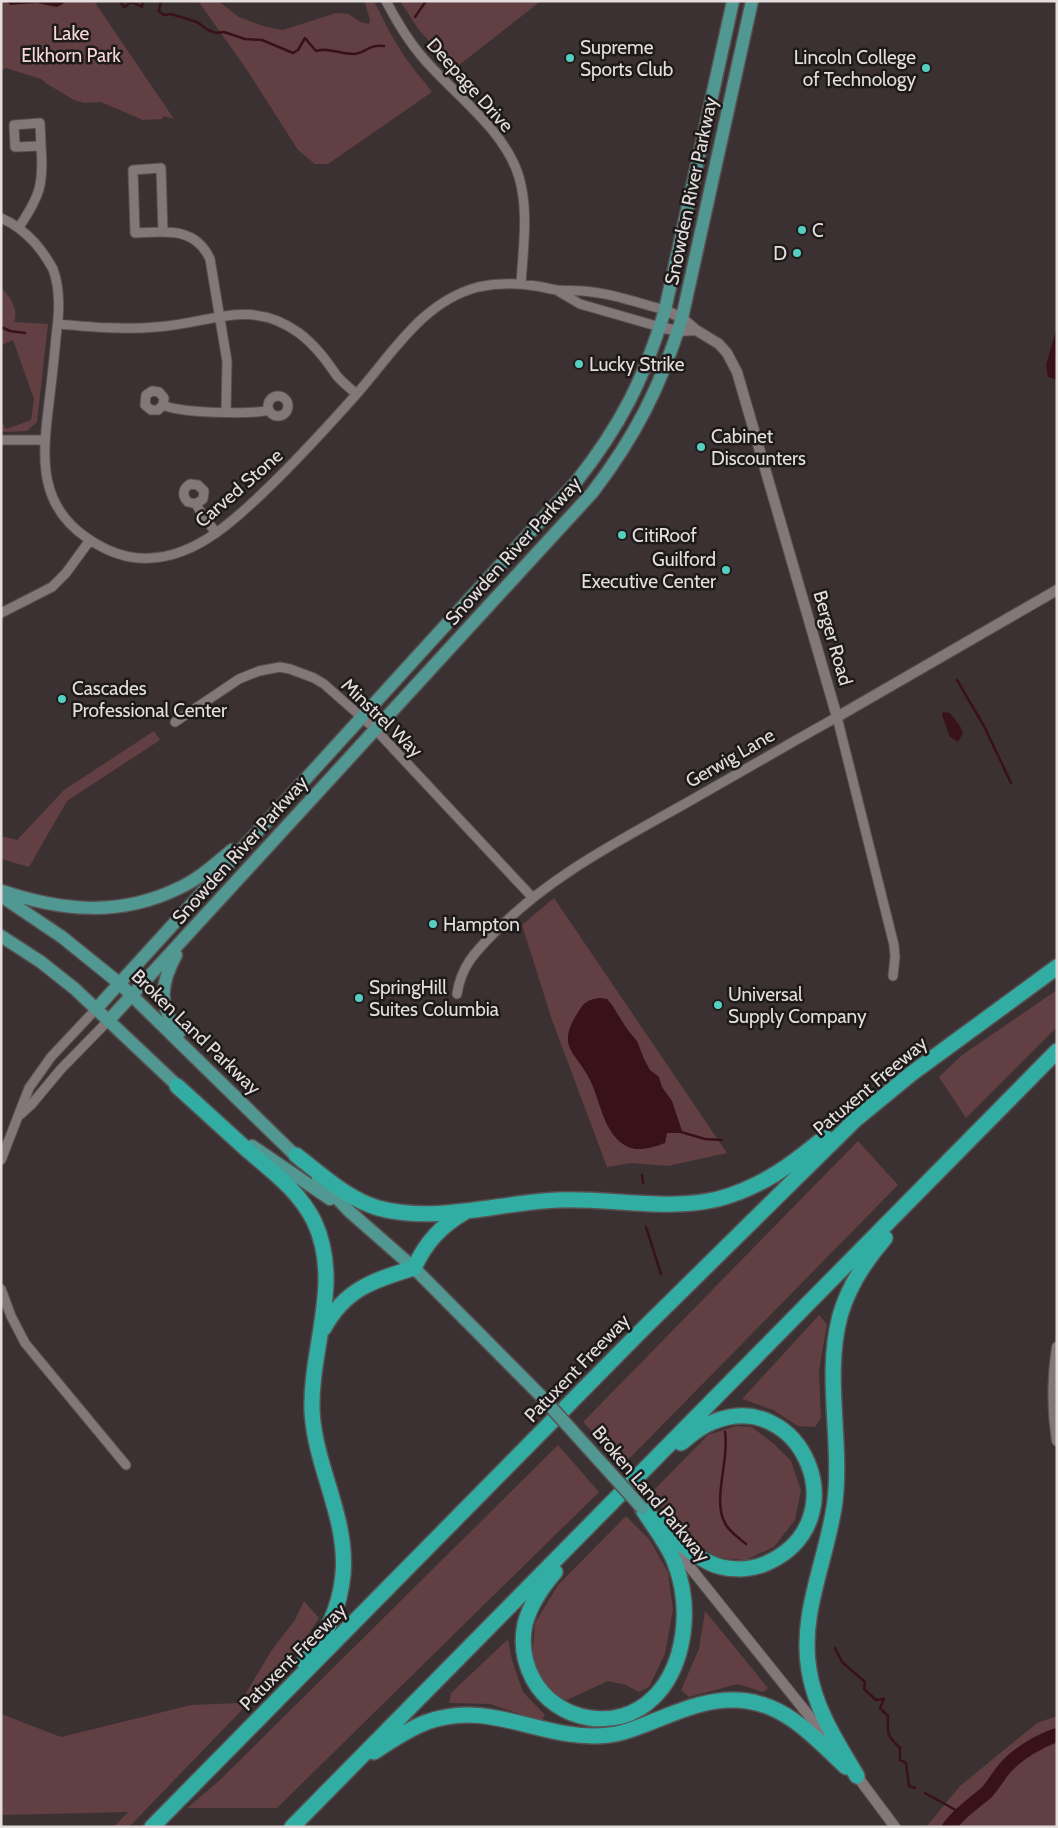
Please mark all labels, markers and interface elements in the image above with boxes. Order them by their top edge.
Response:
park label: Lake Elkhorn Park [21,22,121,67]
street label: Deepage Drive [422,33,519,137]
place label: Supreme Sports Club [580,36,673,81]
place label: Lincoln College of Technology [794,46,916,91]
marker: Supreme Sports Club [564,52,576,64]
marker: Lincoln College of Technology [920,62,932,74]
street label: Snowden River Parkway [660,95,722,287]
place label: C [812,219,824,242]
marker: C [796,224,808,236]
place label: D [773,242,787,265]
marker: D [791,247,803,259]
place label: Lucky Strike [589,353,685,376]
marker: Lucky Strike [573,358,585,370]
place label: Cabinet Discounters [711,425,806,470]
marker: Cabinet Discounters [695,441,707,453]
street label: Carved Stone [191,444,288,532]
street label: Snowden River Parkway [440,472,586,630]
place label: CitiRoof [632,524,697,547]
marker: CitiRoof [616,529,628,541]
place label: Guilford Executive Center [581,548,716,593]
marker: Guilford Executive Center [720,564,732,576]
street label: Berger Road [808,588,858,688]
street label: Minstrel Way [337,674,428,763]
place label: Cascades Professional Center [72,677,227,722]
marker: Cascades Professional Center [56,693,68,705]
street label: Gerwig Lane [681,723,779,793]
street label: Snowden River Parkway [167,771,313,929]
place label: Hampton [443,913,520,936]
marker: Hampton [427,918,439,930]
street label: Broken Land Parkway [127,965,266,1100]
place label: SpringHill Suites Columbia [369,976,499,1021]
place label: Universal Supply Company [728,983,867,1028]
marker: SpringHill Suites Columbia [353,992,365,1004]
marker: Universal Supply Company [712,999,724,1011]
street label: Patuxent Freeway [808,1031,932,1140]
street label: Patuxent Freeway [519,1309,635,1427]
street label: Broken Land Parkway [587,1421,715,1567]
street label: Patuxent Freeway [235,1598,352,1715]

